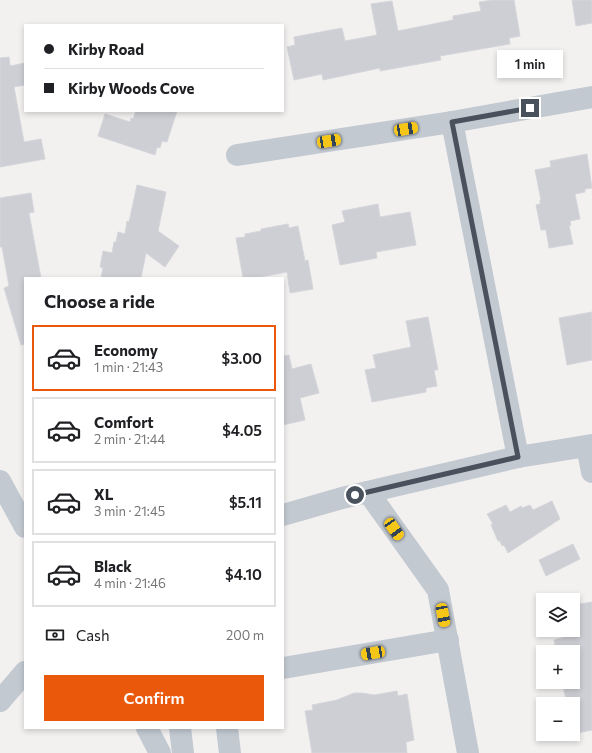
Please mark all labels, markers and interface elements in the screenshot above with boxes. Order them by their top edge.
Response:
text: Kirby Road [68,40,144,58]
callout: 1 min [497,50,563,78]
text: 1 min [515,56,545,72]
text: Kirby Woods Cove [68,79,194,97]
route end [521,99,539,117]
car [393,121,419,137]
car [316,133,342,149]
text: Choose a ride [44,290,155,312]
icon: car [46,340,82,376]
text: Economy [94,341,158,359]
text: $3.00 [222,349,262,367]
text: 1 min · 21:43 [94,359,163,375]
icon: car [46,412,82,448]
text: Comfort [94,413,154,431]
text: $4.05 [222,421,262,439]
text: 2 min · 21:44 [94,431,165,447]
icon: car [46,484,82,520]
text: XL [94,485,113,503]
route start [346,486,364,504]
text: $5.11 [229,493,262,511]
text: 3 min · 21:45 [94,503,165,519]
car [382,516,406,542]
icon: car [46,556,82,592]
text: Black [94,557,132,575]
text: $4.10 [225,565,262,583]
text: 4 min · 21:46 [94,575,166,591]
map controls [536,593,580,741]
button: layers [536,593,580,637]
car [435,602,451,628]
icon: cash [44,624,66,646]
text: Cash [76,626,110,644]
text: 200 m [226,627,264,643]
car [360,645,386,661]
button: + [536,645,580,689]
button: Confirm [44,675,264,721]
button: − [536,697,580,741]

